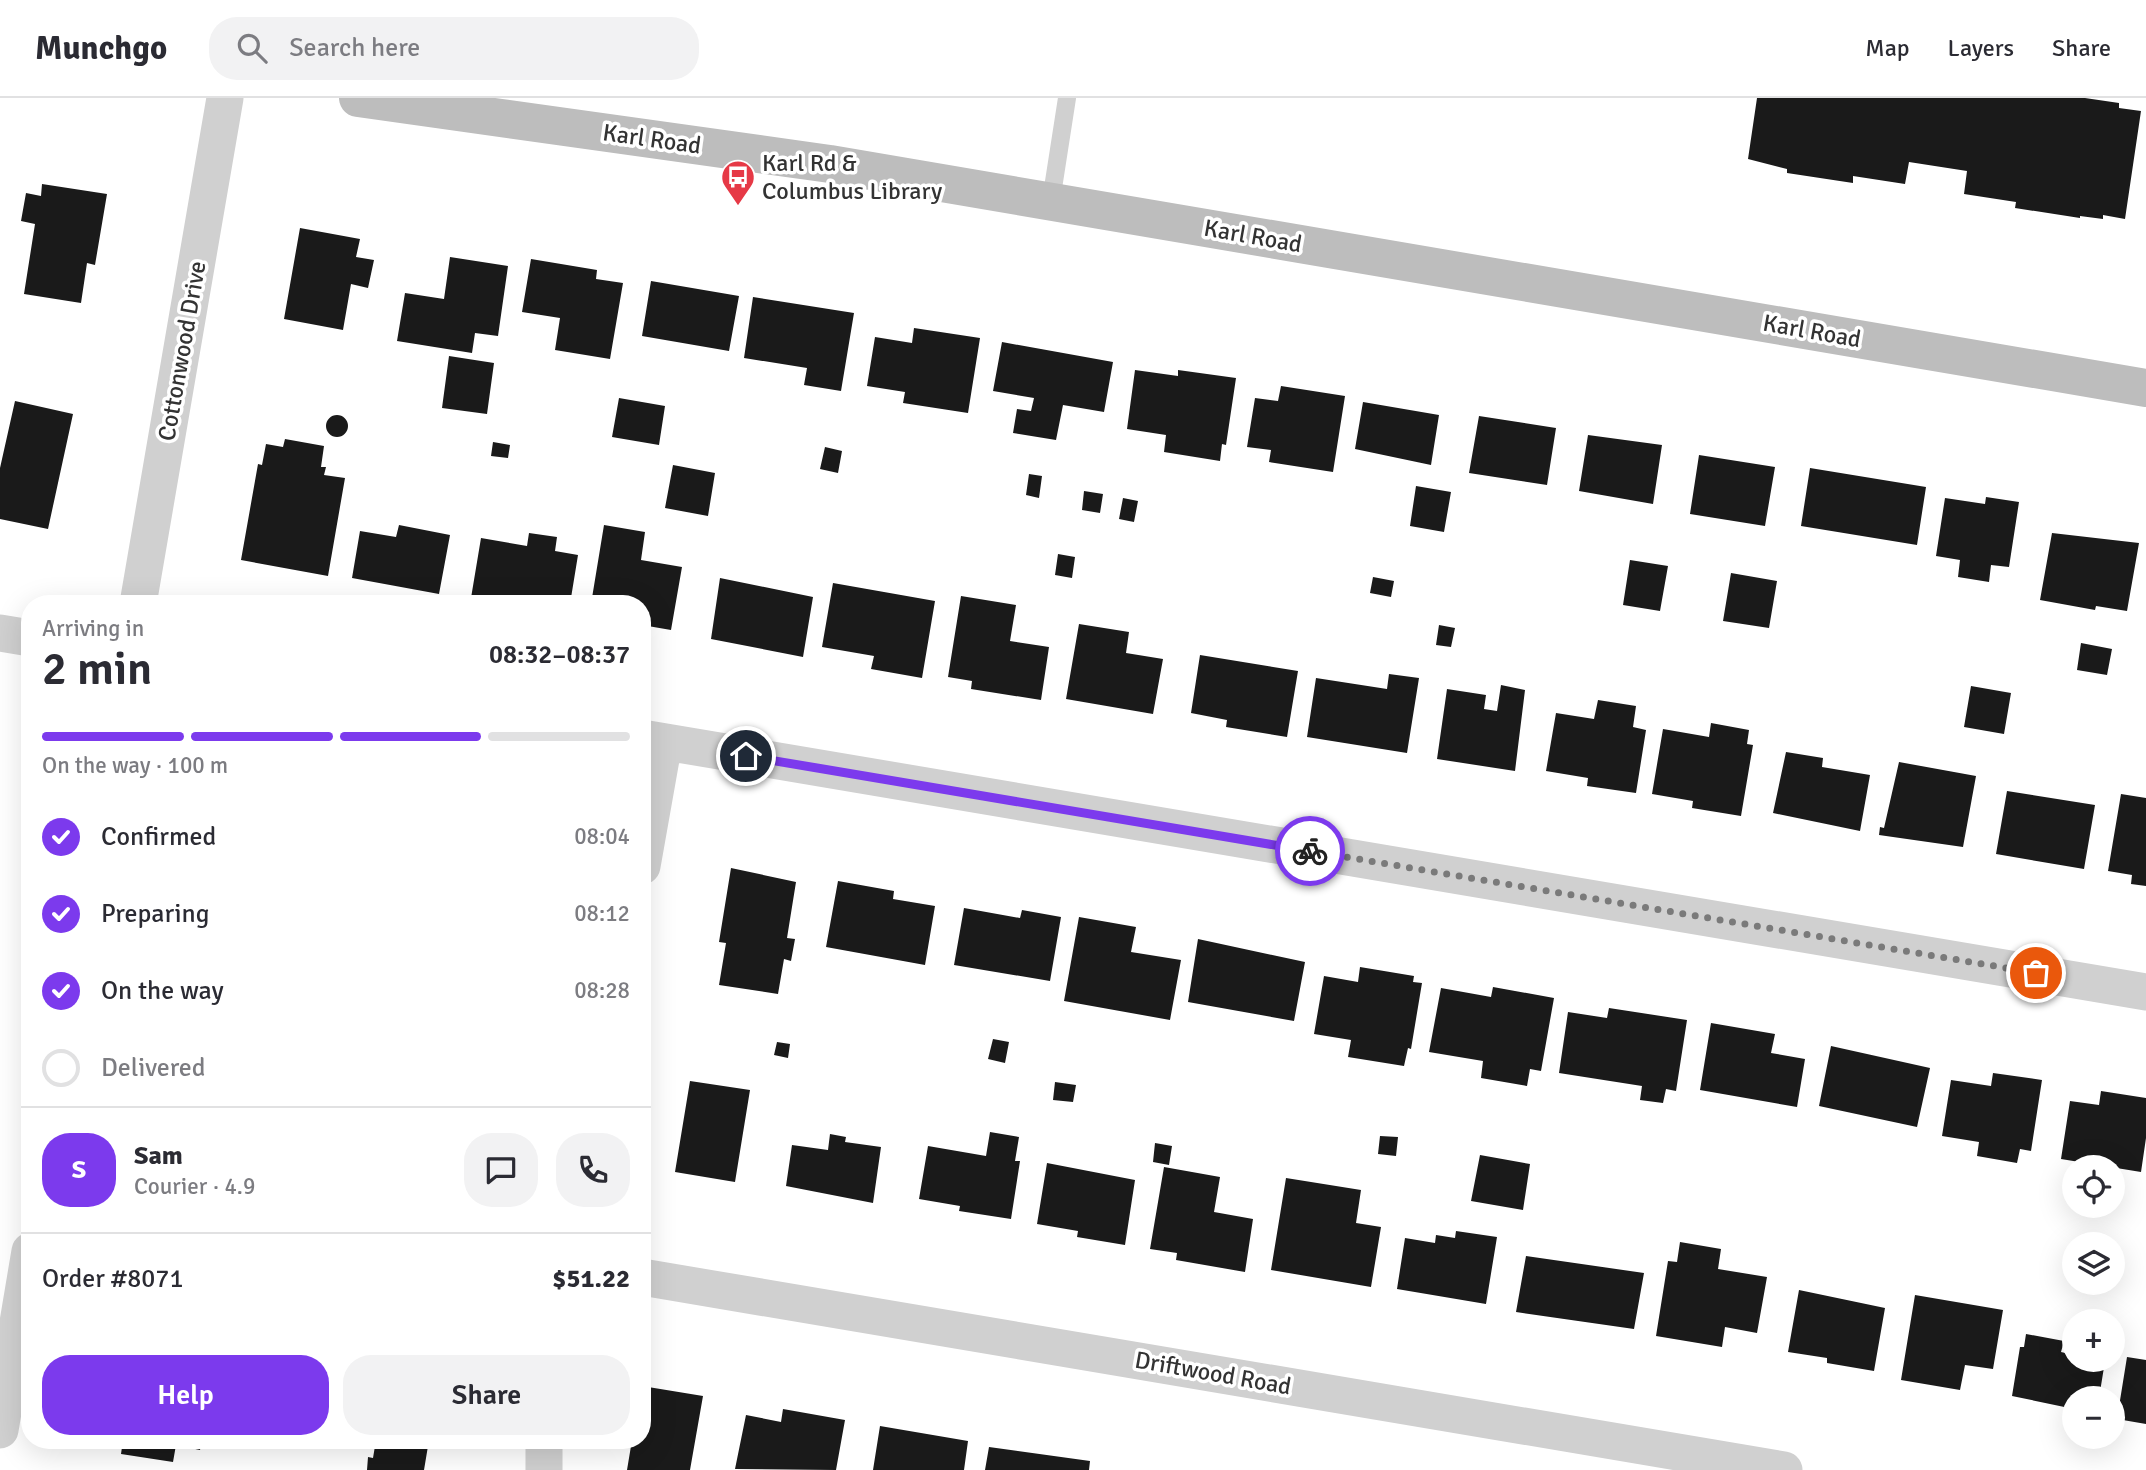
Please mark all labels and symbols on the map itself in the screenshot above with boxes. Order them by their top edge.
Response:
street label: Karl Road [601,117,703,161]
place label: Karl Rd & Columbus Library [762,148,942,206]
bus stop icon: Karl Rd & Columbus Library [719,158,757,207]
street label: Karl Road [1202,213,1304,259]
street label: Cottonwood Drive [151,259,213,443]
street label: Karl Road [1761,308,1863,354]
pin [716,726,776,786]
courier [1275,816,1345,886]
pin [2006,943,2066,1003]
street label: Driftwood Road [1132,1344,1294,1402]

